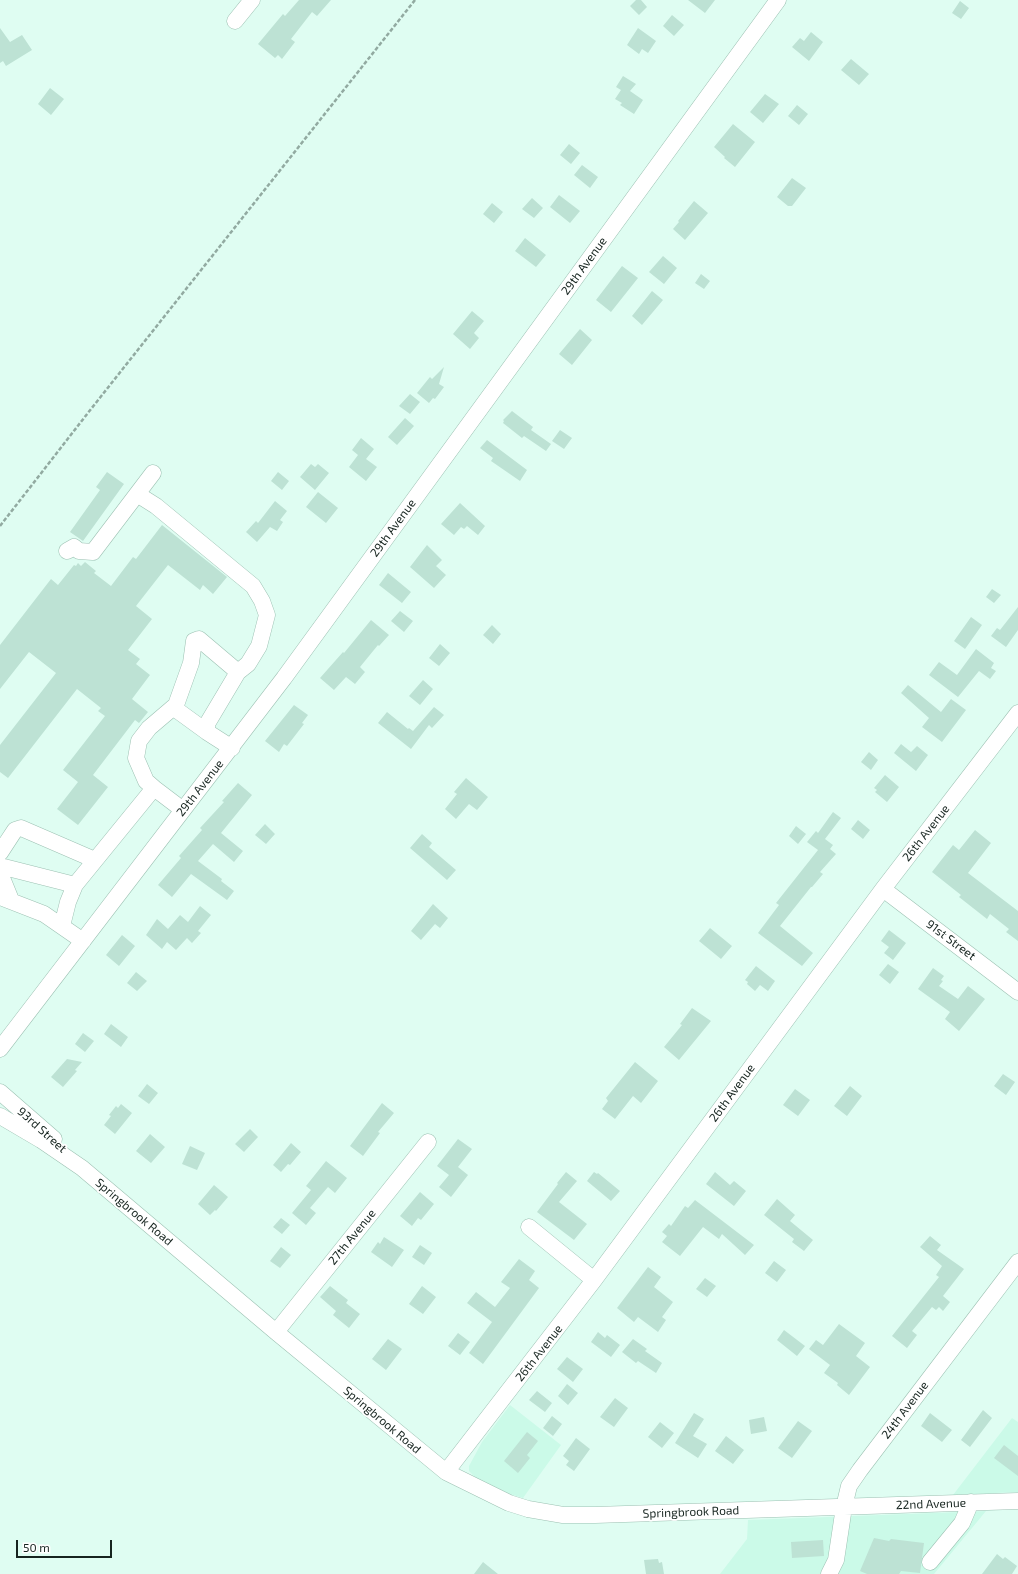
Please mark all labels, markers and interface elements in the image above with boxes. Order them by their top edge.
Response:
street label: 29th Avenue [558,234,610,298]
street label: 29th Avenue [367,496,419,560]
street label: 29th Avenue [173,757,227,819]
street label: 26th Avenue [899,802,953,864]
street label: 91st Street [923,917,979,963]
street label: 26th Avenue [706,1061,758,1125]
street label: 93rd Street [14,1104,70,1156]
street label: Springbrook Road [92,1175,176,1249]
street label: 27th Avenue [325,1206,379,1268]
street label: 26th Avenue [512,1322,566,1384]
street label: 24th Avenue [879,1378,931,1442]
street label: Springbrook Road [340,1383,424,1457]
street label: 22nd Avenue [896,1496,966,1512]
street label: Springbrook Road [642,1503,740,1521]
scale bar [18,1532,114,1558]
text: 50 m [23,1540,50,1554]

